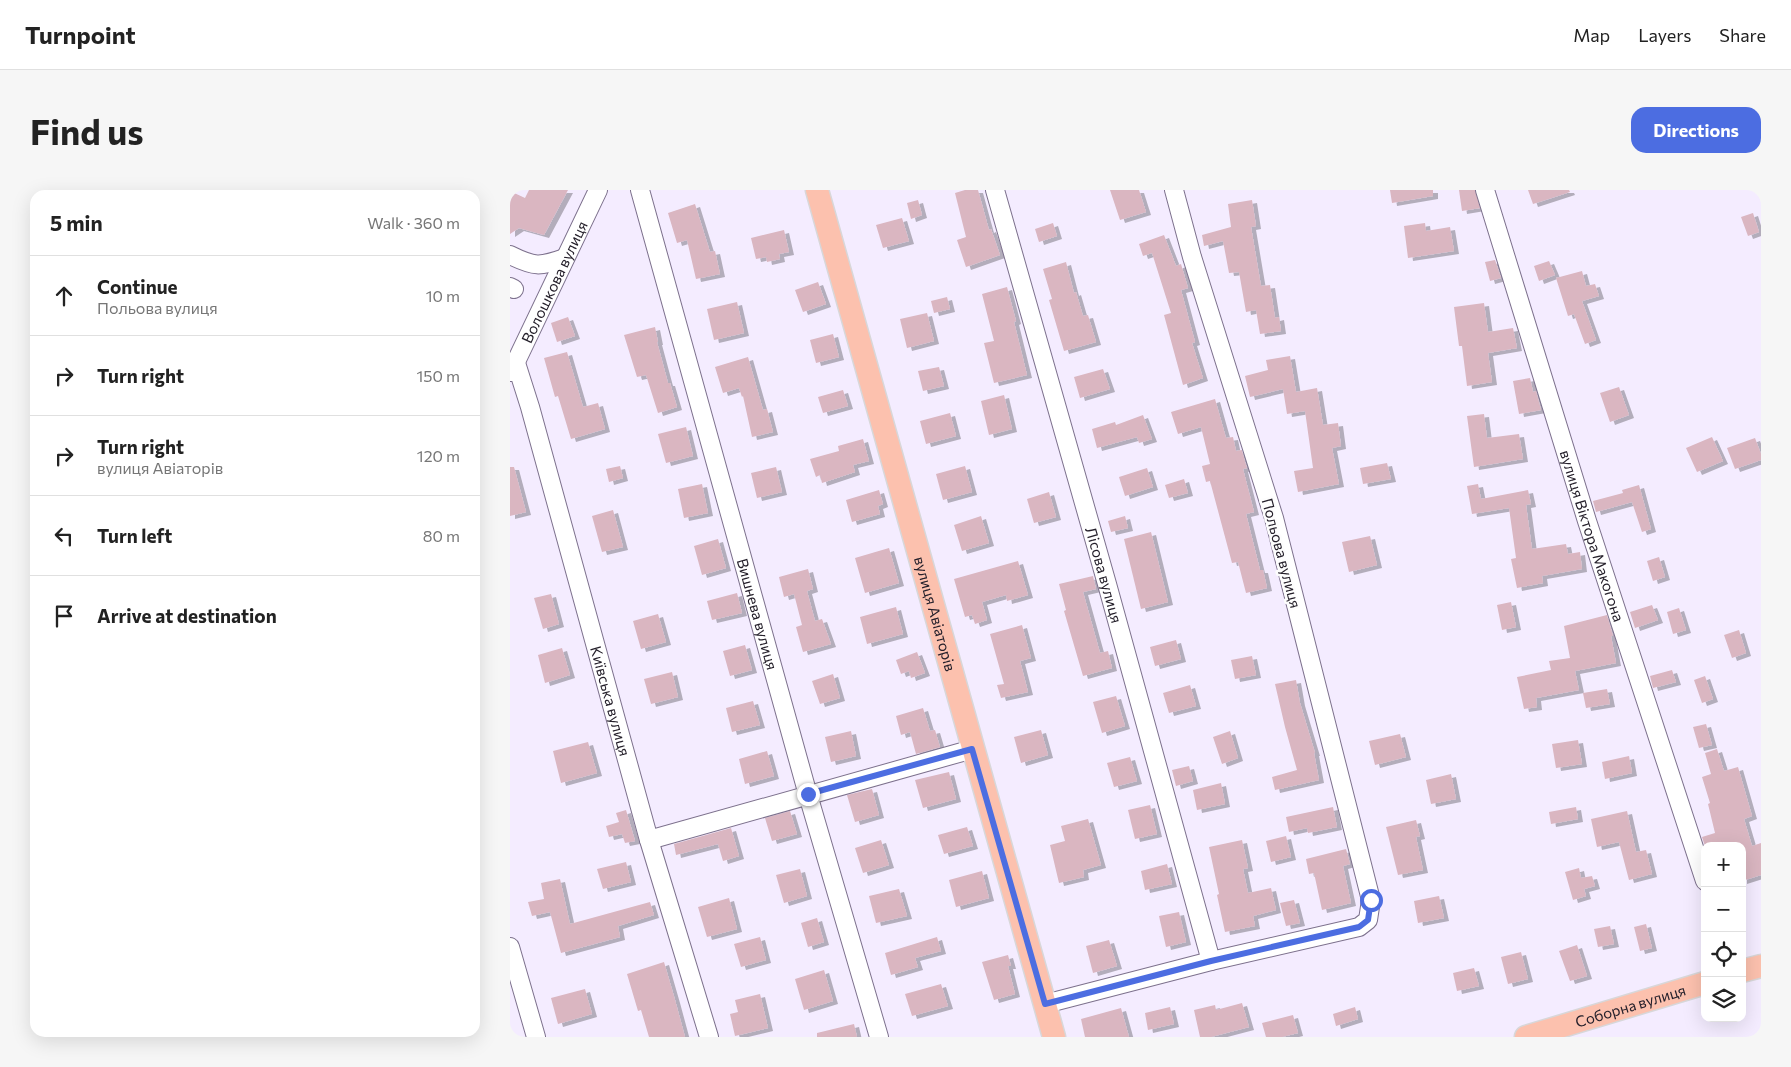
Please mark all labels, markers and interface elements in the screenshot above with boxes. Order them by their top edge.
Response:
text: Turnpoint [25,20,136,49]
text: Map [1573,24,1610,46]
text: Layers [1638,24,1691,46]
text: Share [1719,24,1766,46]
button: Directions [1631,107,1761,153]
text: Find us [30,109,144,152]
text: 5 min [50,210,103,235]
text: Walk · 360 m [367,213,460,232]
street label: Волошкова вулиця [517,218,591,346]
text: Continue [97,275,177,298]
icon: ahead [50,282,78,310]
text: 10 m [426,286,460,305]
text: Польова вулиця [97,298,218,317]
icon: right [50,362,78,390]
text: Turn right [97,364,184,387]
text: 150 m [417,366,460,385]
text: Turn right [97,435,184,458]
icon: right [50,442,78,470]
text: 120 m [417,446,460,465]
street label: вулиця Віктора Макогона [1557,448,1628,624]
text: вулиця Авіаторів [97,458,223,477]
street label: Польова вулиця [1259,496,1305,610]
icon: left [50,522,78,550]
text: Turn left [97,524,172,547]
street label: Лісова вулиця [1082,525,1126,625]
text: 80 m [423,526,460,545]
street label: вулиця Авіаторів [911,554,960,673]
street label: Вишнева вулиця [734,556,782,672]
icon: arrive [50,602,78,630]
text: Arrive at destination [97,604,277,627]
street label: Київська вулиця [587,644,634,758]
route end [797,783,820,806]
map controls [1701,842,1746,1022]
button: + [1701,842,1746,887]
button: − [1701,887,1746,932]
route start [1360,889,1383,912]
button: locate [1701,932,1746,977]
button: layers [1701,977,1746,1022]
street label: Соборна вулиця [1573,980,1688,1031]

